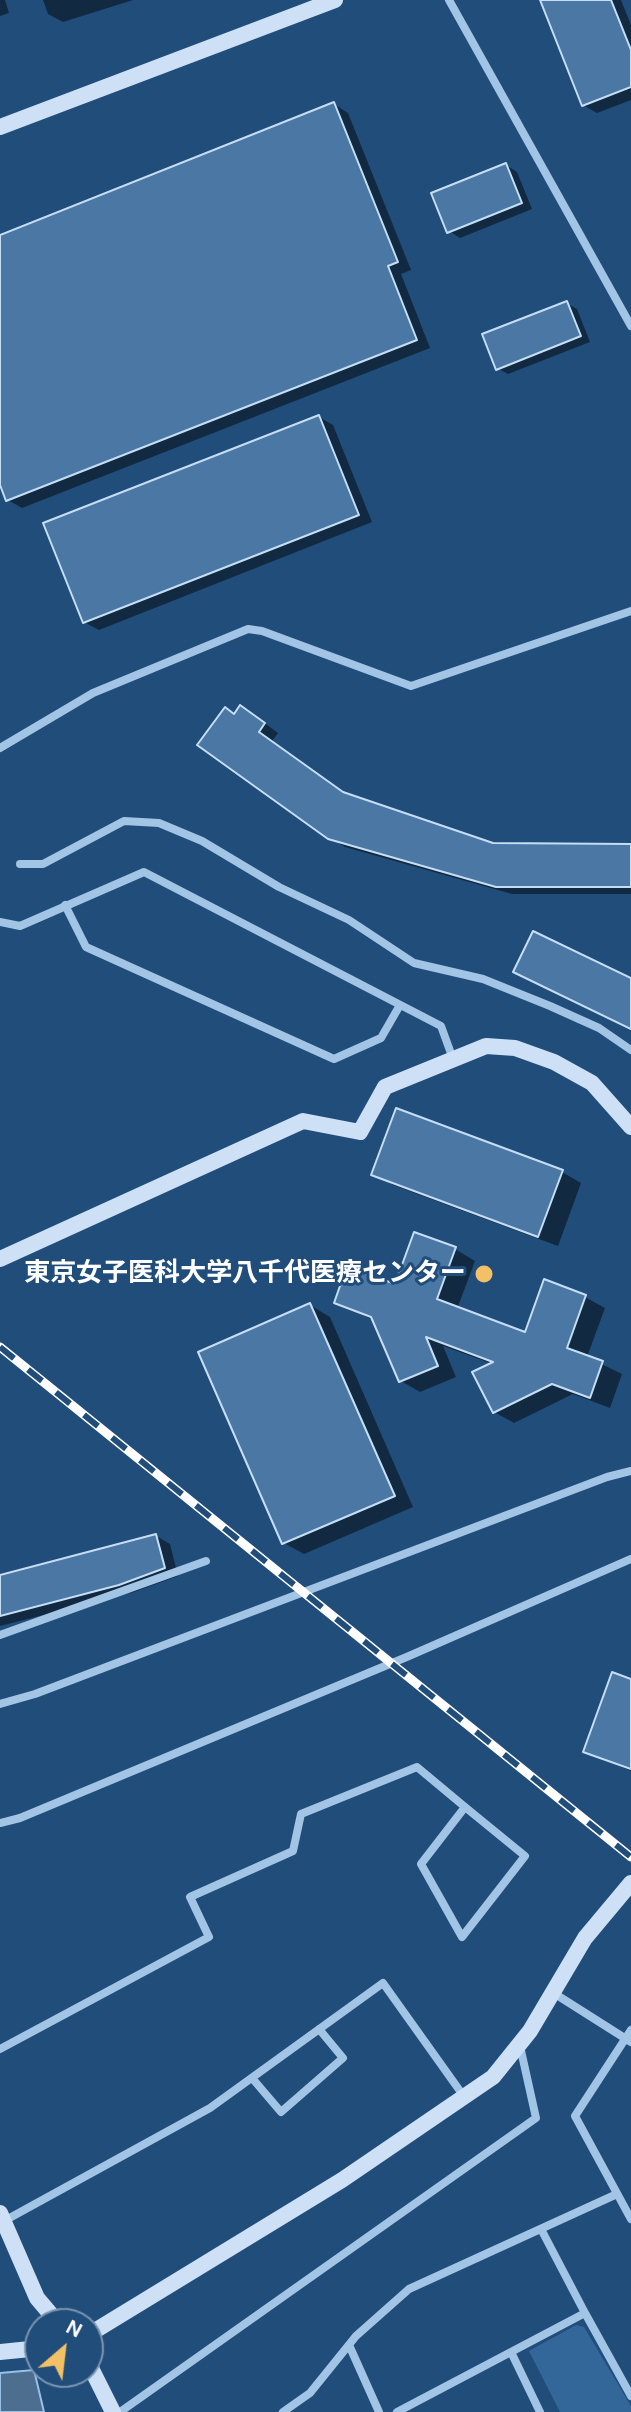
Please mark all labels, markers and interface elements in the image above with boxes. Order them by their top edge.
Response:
place label: 東京女子医科大学八千代医療センター [24,1258,466,1290]
marker: 東京女子医科大学八千代医療センター [473,1263,495,1285]
north arrow [24,2308,104,2388]
text: N [61,2313,87,2344]

